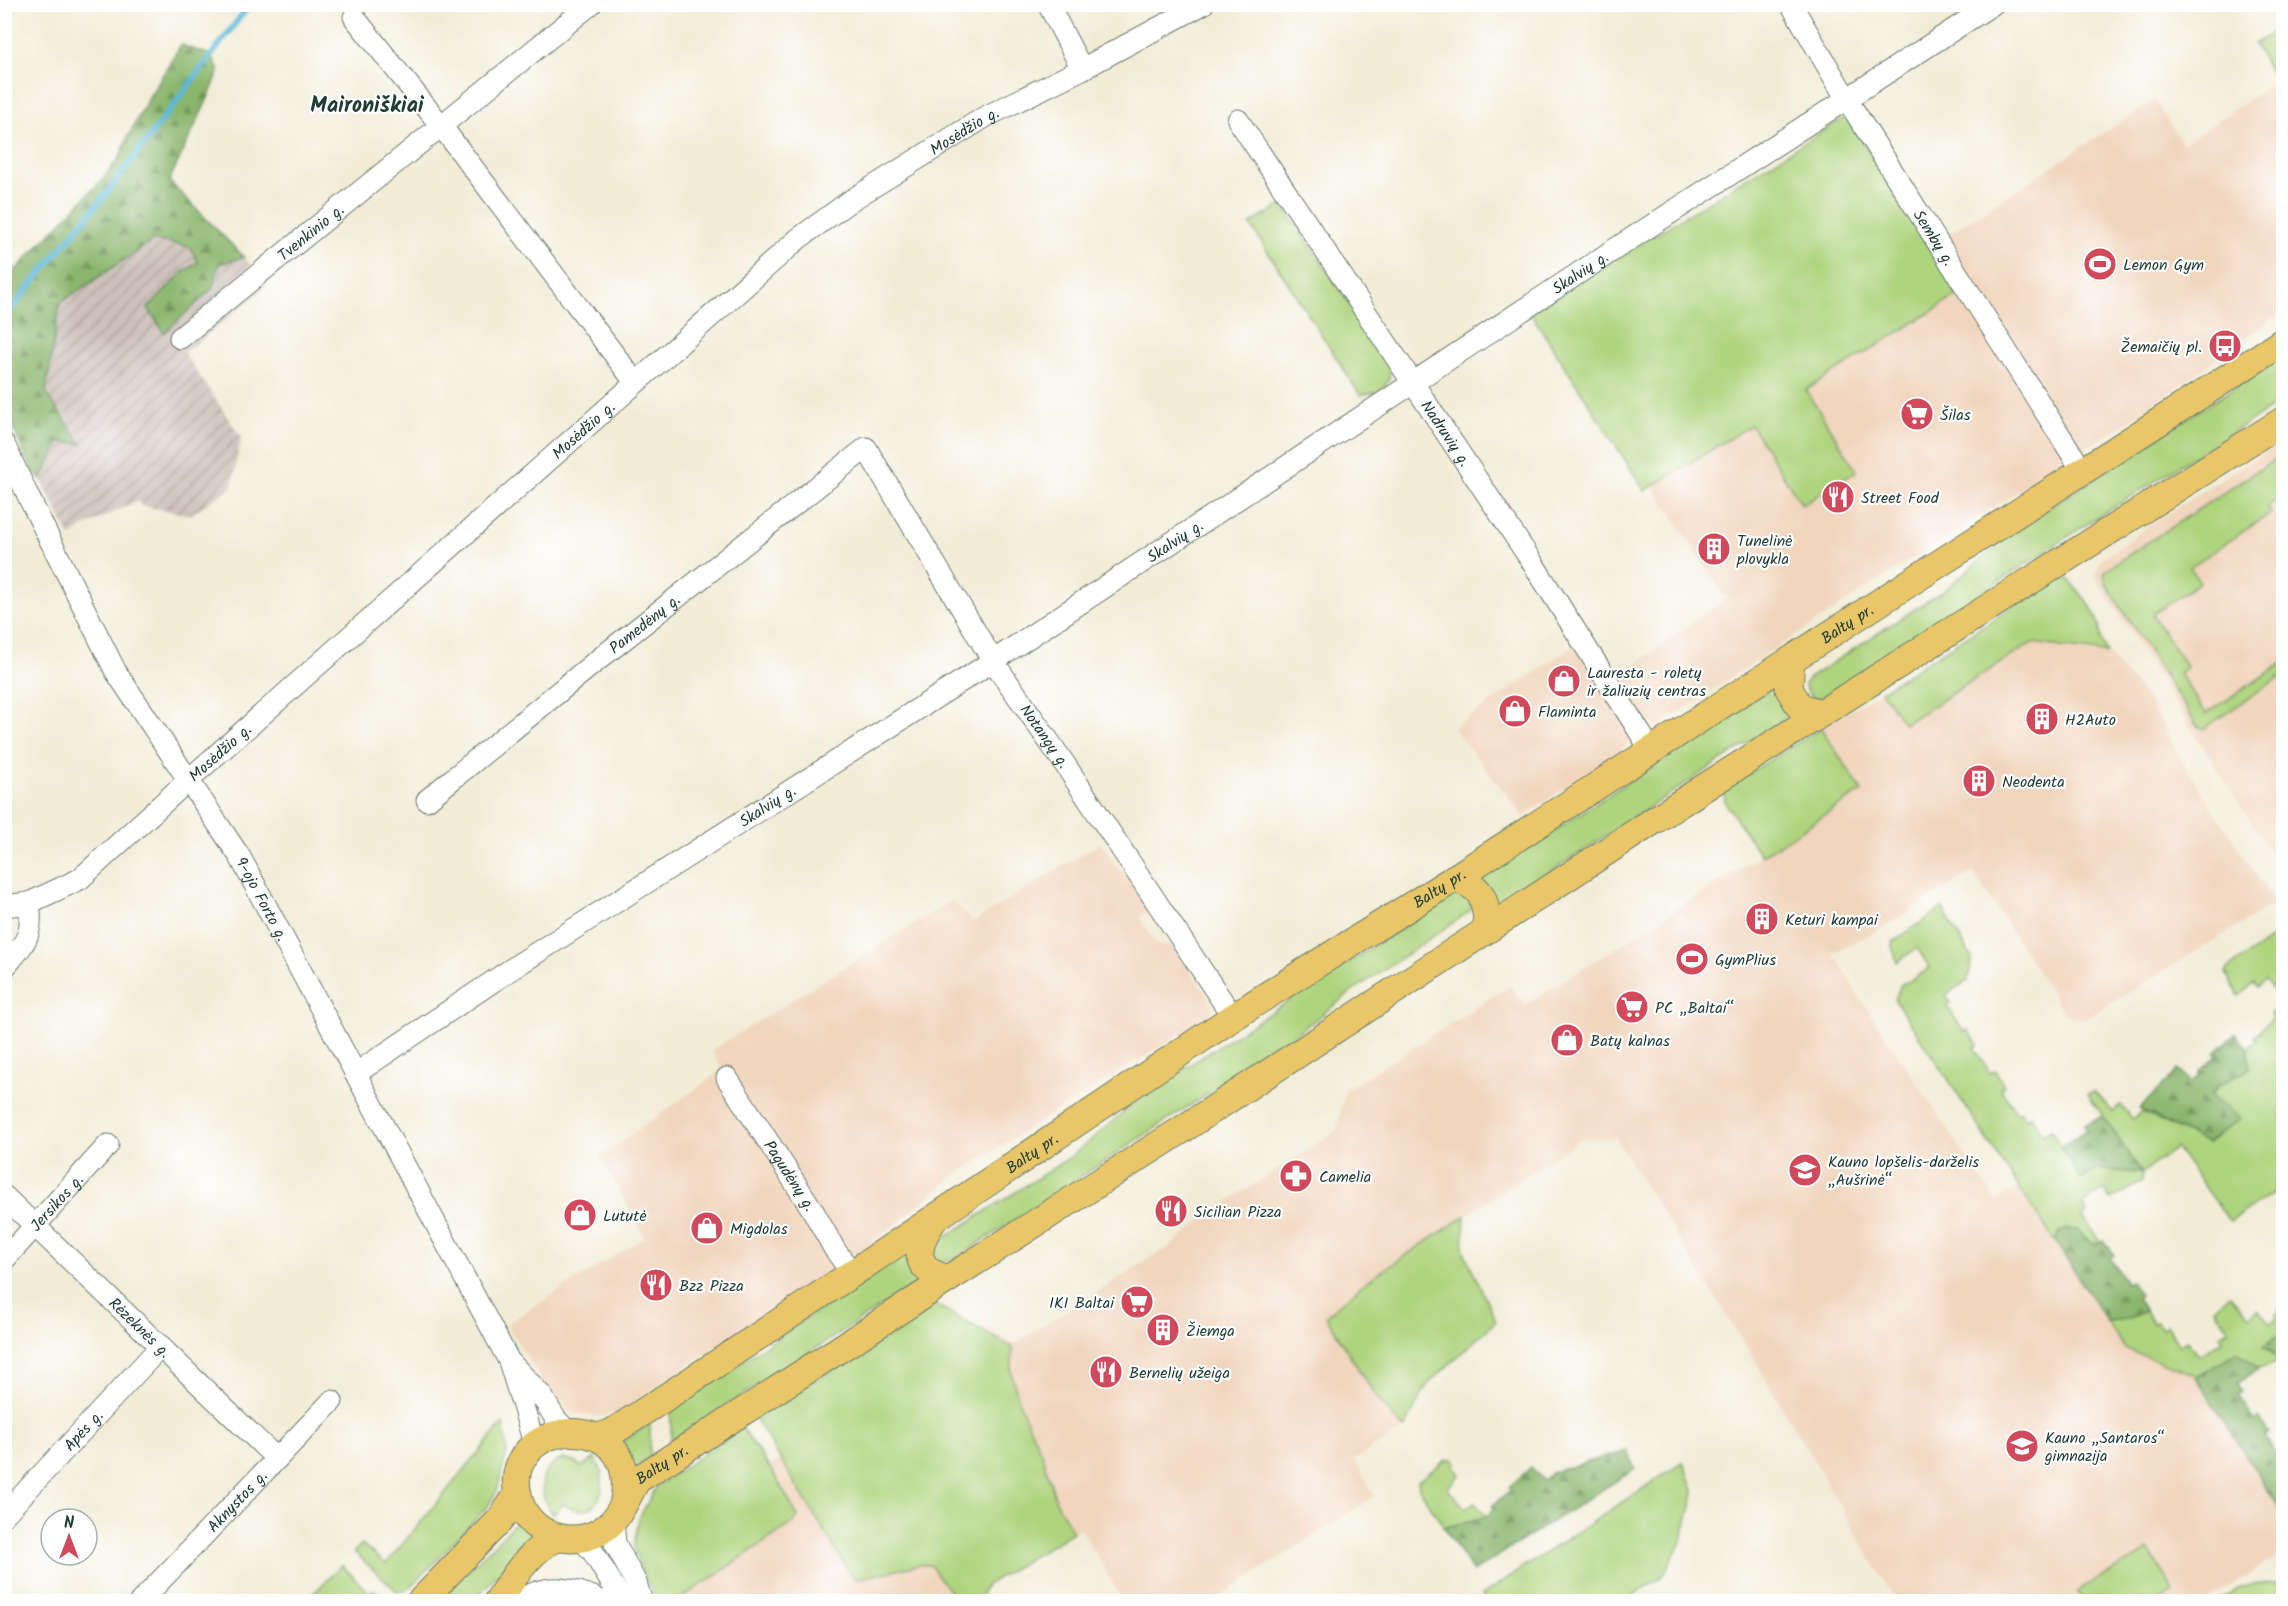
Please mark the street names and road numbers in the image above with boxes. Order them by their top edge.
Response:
street label: Mosėdžio g. [925,101,1004,162]
street label: Tvenkinio g. [272,198,350,268]
street label: Sembų g. [1906,205,1960,271]
street label: Skalvių g. [1547,246,1614,301]
street label: Mosėdžio g. [547,396,621,466]
street label: Nadruvių g. [1414,396,1476,472]
street label: Skalvių g. [1142,514,1209,570]
street label: Pamedėnų g. [604,588,686,661]
street label: Baltų pr. [1816,598,1879,651]
street label: Notangų g. [1013,699,1075,774]
street label: Mosėdžio g. [183,718,258,788]
street label: Skalvių g. [734,779,801,834]
street label: 9-ojo Forto g. [228,853,294,946]
street label: Baltų pr. [1408,863,1471,916]
street label: Baltų pr. [1001,1127,1064,1181]
street label: Pagudėnų g. [756,1136,821,1217]
street label: Jersikos g. [25,1169,90,1238]
street label: Rėzeknės g. [102,1292,176,1364]
street label: Apės g. [58,1405,110,1458]
street label: Baltų pr. [631,1439,694,1492]
street label: Aknystos g. [202,1465,274,1539]

